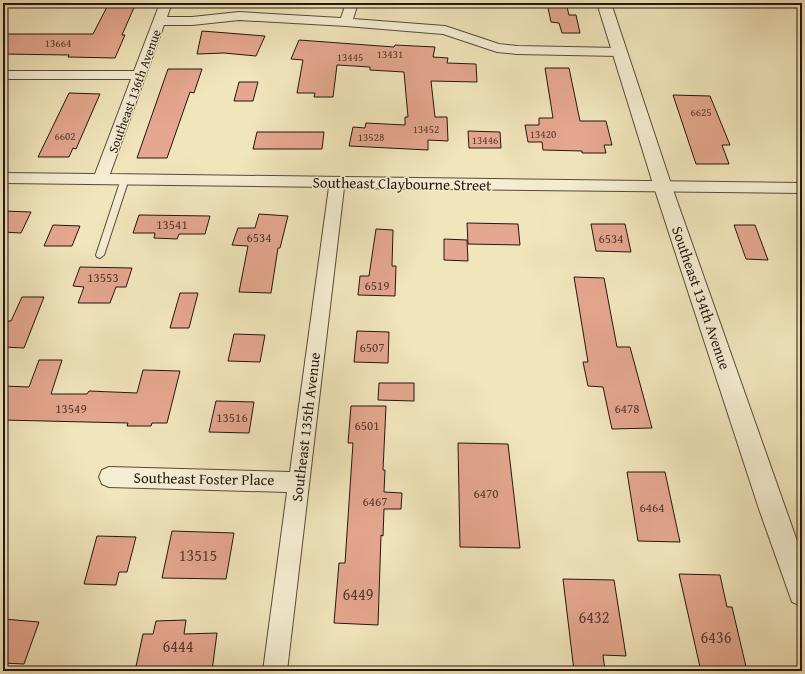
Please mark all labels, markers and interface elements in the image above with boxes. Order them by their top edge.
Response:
street label: Southeast 136th Avenue [103,27,166,156]
house number: 13664 [45,35,71,51]
house number: 13431 [377,46,403,62]
house number: 13445 [337,49,363,65]
house number: 6625 [690,104,712,120]
house number: 13452 [413,121,439,137]
house number: 13420 [530,126,556,142]
house number: 6602 [54,128,76,144]
house number: 13528 [358,129,384,145]
house number: 13446 [472,132,498,148]
street label: Southeast Claybourne Street [312,171,492,196]
house number: 13541 [156,215,188,234]
street label: Southeast 134th Avenue [667,223,736,372]
house number: 6534 [246,228,272,247]
house number: 6534 [598,229,624,248]
house number: 13553 [87,268,119,287]
house number: 6519 [364,276,390,295]
house number: 6507 [359,338,385,357]
street label: Southeast 135th Avenue [286,351,325,503]
house number: 13549 [55,399,87,418]
house number: 6478 [614,399,640,418]
house number: 13516 [216,408,248,427]
house number: 6501 [354,416,380,435]
street label: Southeast Foster Place [133,467,275,490]
house number: 6470 [473,484,499,503]
house number: 6467 [362,492,388,511]
house number: 6464 [639,498,665,517]
house number: 13515 [179,543,217,567]
house number: 6449 [343,582,374,606]
house number: 6432 [579,605,609,629]
house number: 6436 [701,625,732,649]
house number: 6444 [163,634,194,658]

